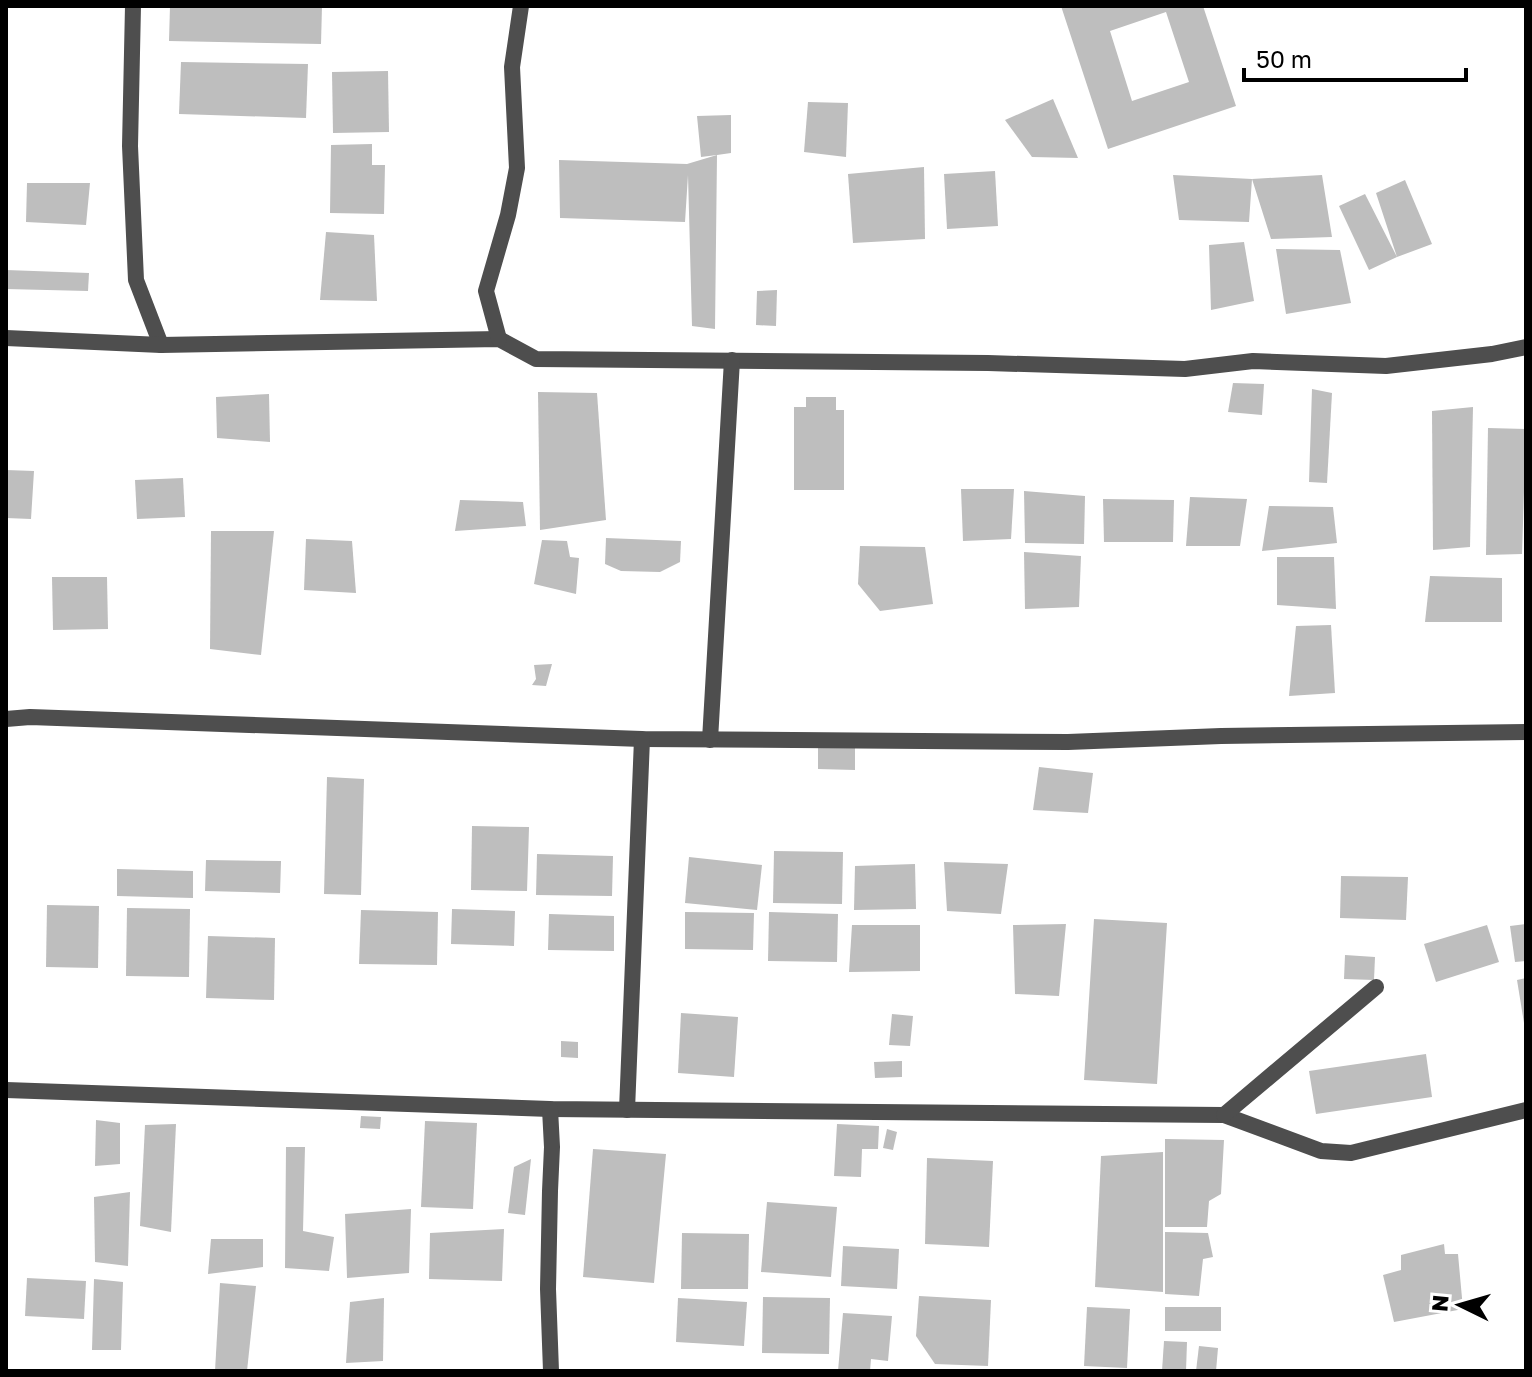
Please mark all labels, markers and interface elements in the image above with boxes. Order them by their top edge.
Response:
scale bar [1244,32,1466,82]
text: 50 m [1256,44,1312,73]
north arrow [1420,1265,1500,1345]
text: N [1425,1294,1454,1313]

